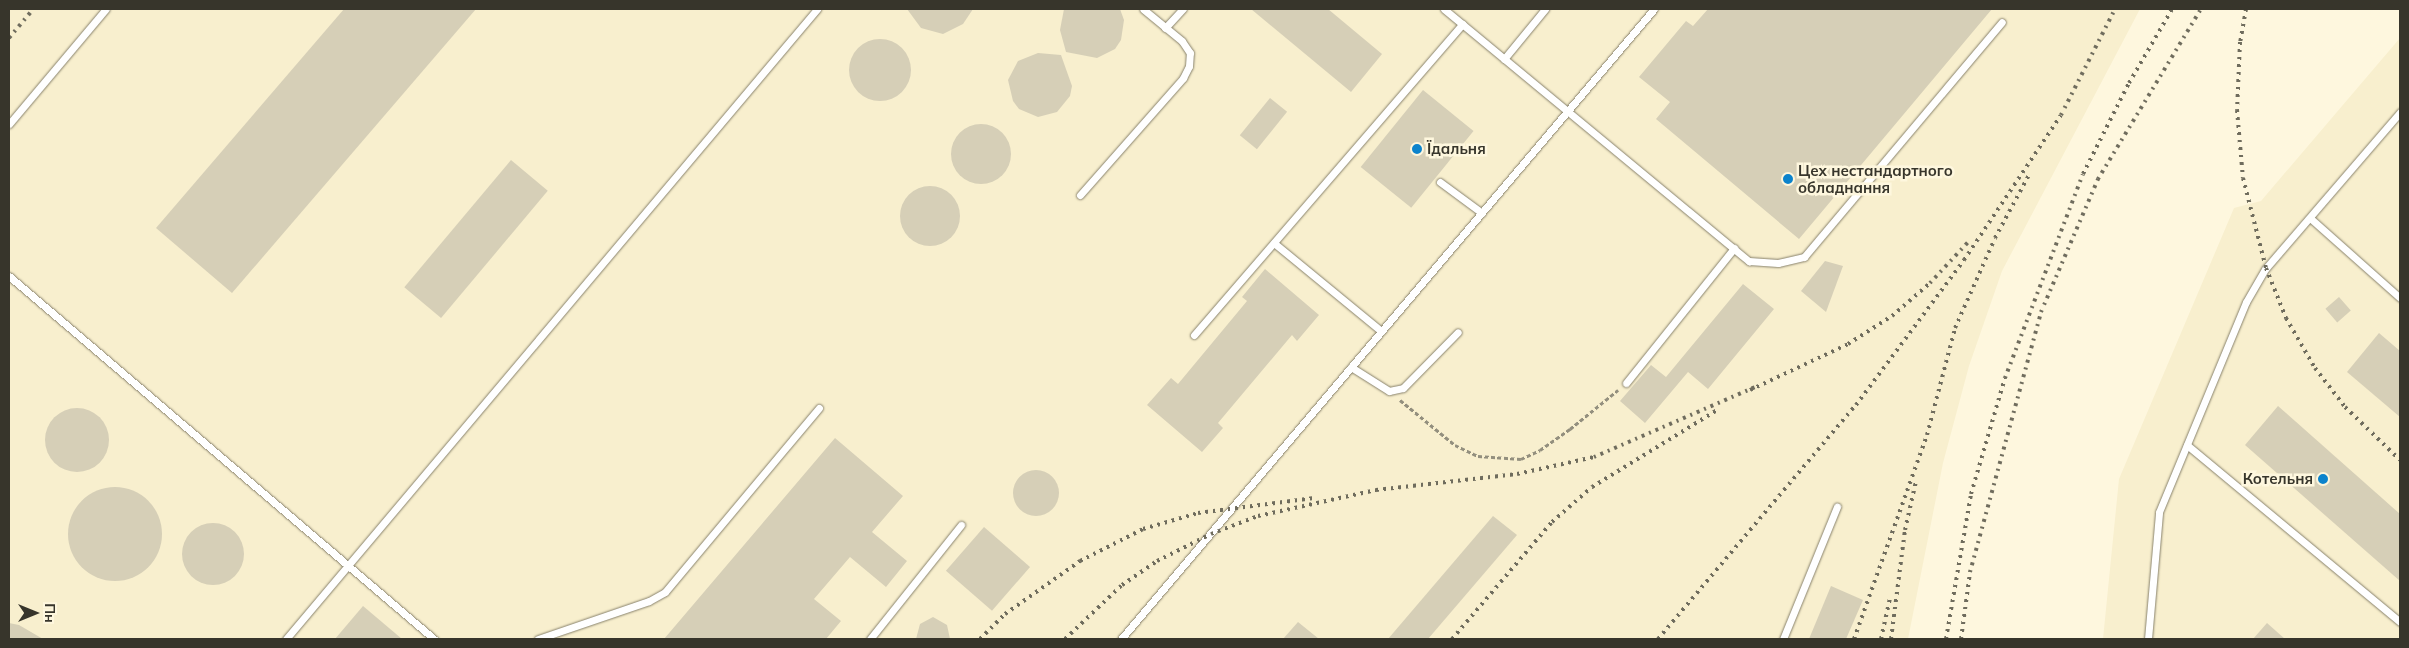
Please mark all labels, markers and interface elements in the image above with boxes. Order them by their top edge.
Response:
place label: Їдальня [1427,140,1486,158]
marker: Їдальня [1411,143,1423,155]
place label: Цех нестандартного обладнання [1798,161,1953,196]
marker: Цех нестандартного обладнання [1782,173,1794,185]
place label: Котельня [2243,470,2313,488]
marker: Котельня [2317,473,2329,485]
north arrow [10,588,60,638]
text: Пн [41,603,59,623]

